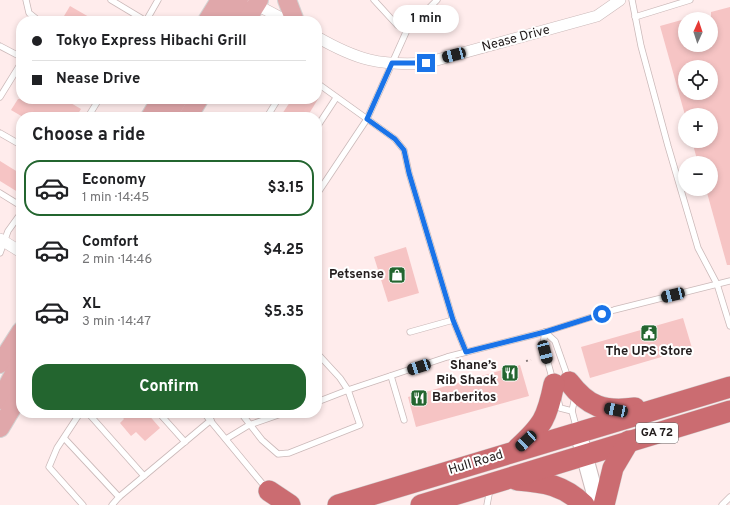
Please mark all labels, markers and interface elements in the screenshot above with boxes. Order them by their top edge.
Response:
callout: 1 min [393,5,459,33]
text: 1 min [410,11,442,27]
north arrow [678,12,718,52]
map controls [678,12,718,196]
street label: Nease Drive [480,22,552,56]
text: Tokyo Express Hibachi Grill [56,32,247,51]
car [441,46,467,64]
route end [417,54,435,72]
button: locate [678,60,718,100]
text: Nease Drive [56,70,140,89]
button: + [678,108,718,148]
text: Choose a ride [32,124,145,147]
button: − [678,156,718,196]
icon: car [34,170,70,206]
text: Economy [82,171,146,190]
text: $3.15 [267,179,304,198]
text: 1 min · 14:45 [82,190,149,206]
icon: car [34,232,70,268]
text: Comfort [82,233,139,252]
text: $4.25 [263,241,304,260]
text: 2 min · 14:46 [82,252,152,268]
shop icon: Petsense [387,265,407,285]
place label: Petsense [329,267,384,283]
car [660,286,686,304]
icon: car [34,294,70,330]
text: XL [82,295,100,314]
text: $5.35 [264,303,304,322]
route start [593,305,611,323]
text: 3 min · 14:47 [82,314,151,330]
public building icon: The UPS Store [639,323,659,343]
car [536,339,554,365]
place label: The UPS Store [605,344,693,360]
car [406,358,432,376]
place label: Shane’s Rib Shack [436,358,497,389]
restaurant icon: Shane’s Rib Shack [500,363,520,383]
button: Confirm [32,364,306,410]
restaurant icon: Barberitos [409,388,429,408]
place label: Barberitos [432,390,496,406]
car [603,402,629,418]
road number: GA 72 [636,423,678,443]
car [513,428,539,454]
street label: Hull Road [447,447,505,479]

